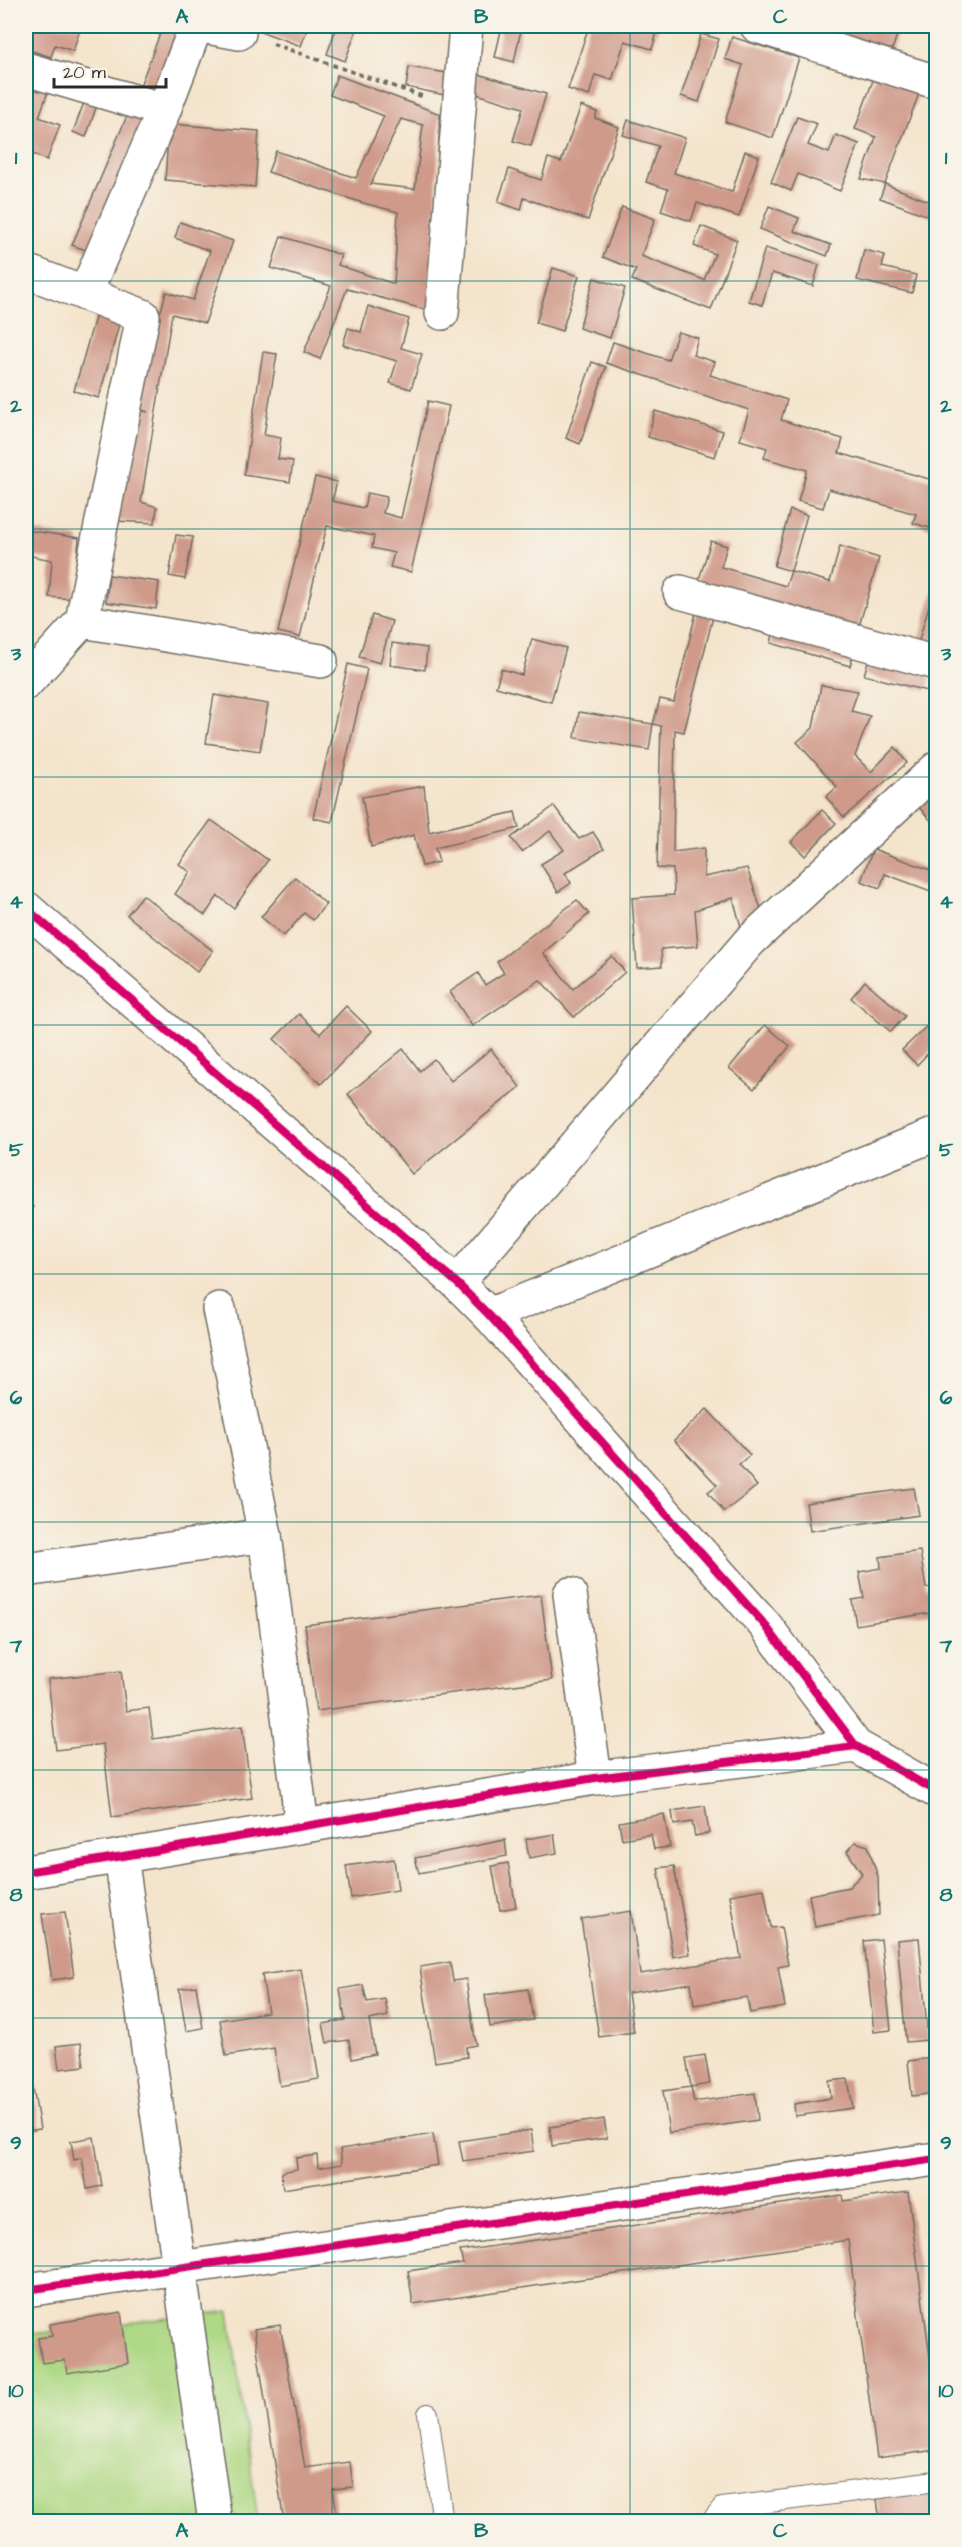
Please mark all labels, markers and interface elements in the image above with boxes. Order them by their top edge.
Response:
text: A [176,3,189,31]
text: B [474,3,489,31]
text: C [773,3,788,31]
scale bar [54,51,166,89]
text: 20 m [63,60,106,85]
text: 1 [15,144,18,172]
text: 1 [945,144,948,172]
text: 2 [9,392,22,420]
text: 2 [939,392,952,420]
text: 3 [10,640,22,668]
text: 3 [940,640,952,668]
text: 4 [9,888,23,916]
text: 4 [939,888,953,916]
text: 5 [9,1136,24,1164]
text: 5 [939,1136,954,1164]
text: 6 [10,1384,23,1412]
text: 6 [940,1384,953,1412]
text: 7 [9,1632,23,1660]
text: 7 [939,1632,953,1660]
text: 8 [10,1881,23,1909]
text: 8 [940,1881,953,1909]
text: 9 [10,2129,22,2157]
text: 9 [940,2129,952,2157]
text: 10 [8,2377,24,2405]
text: 10 [938,2377,954,2405]
text: A [176,2517,189,2545]
text: B [474,2517,489,2545]
text: C [773,2517,788,2545]

